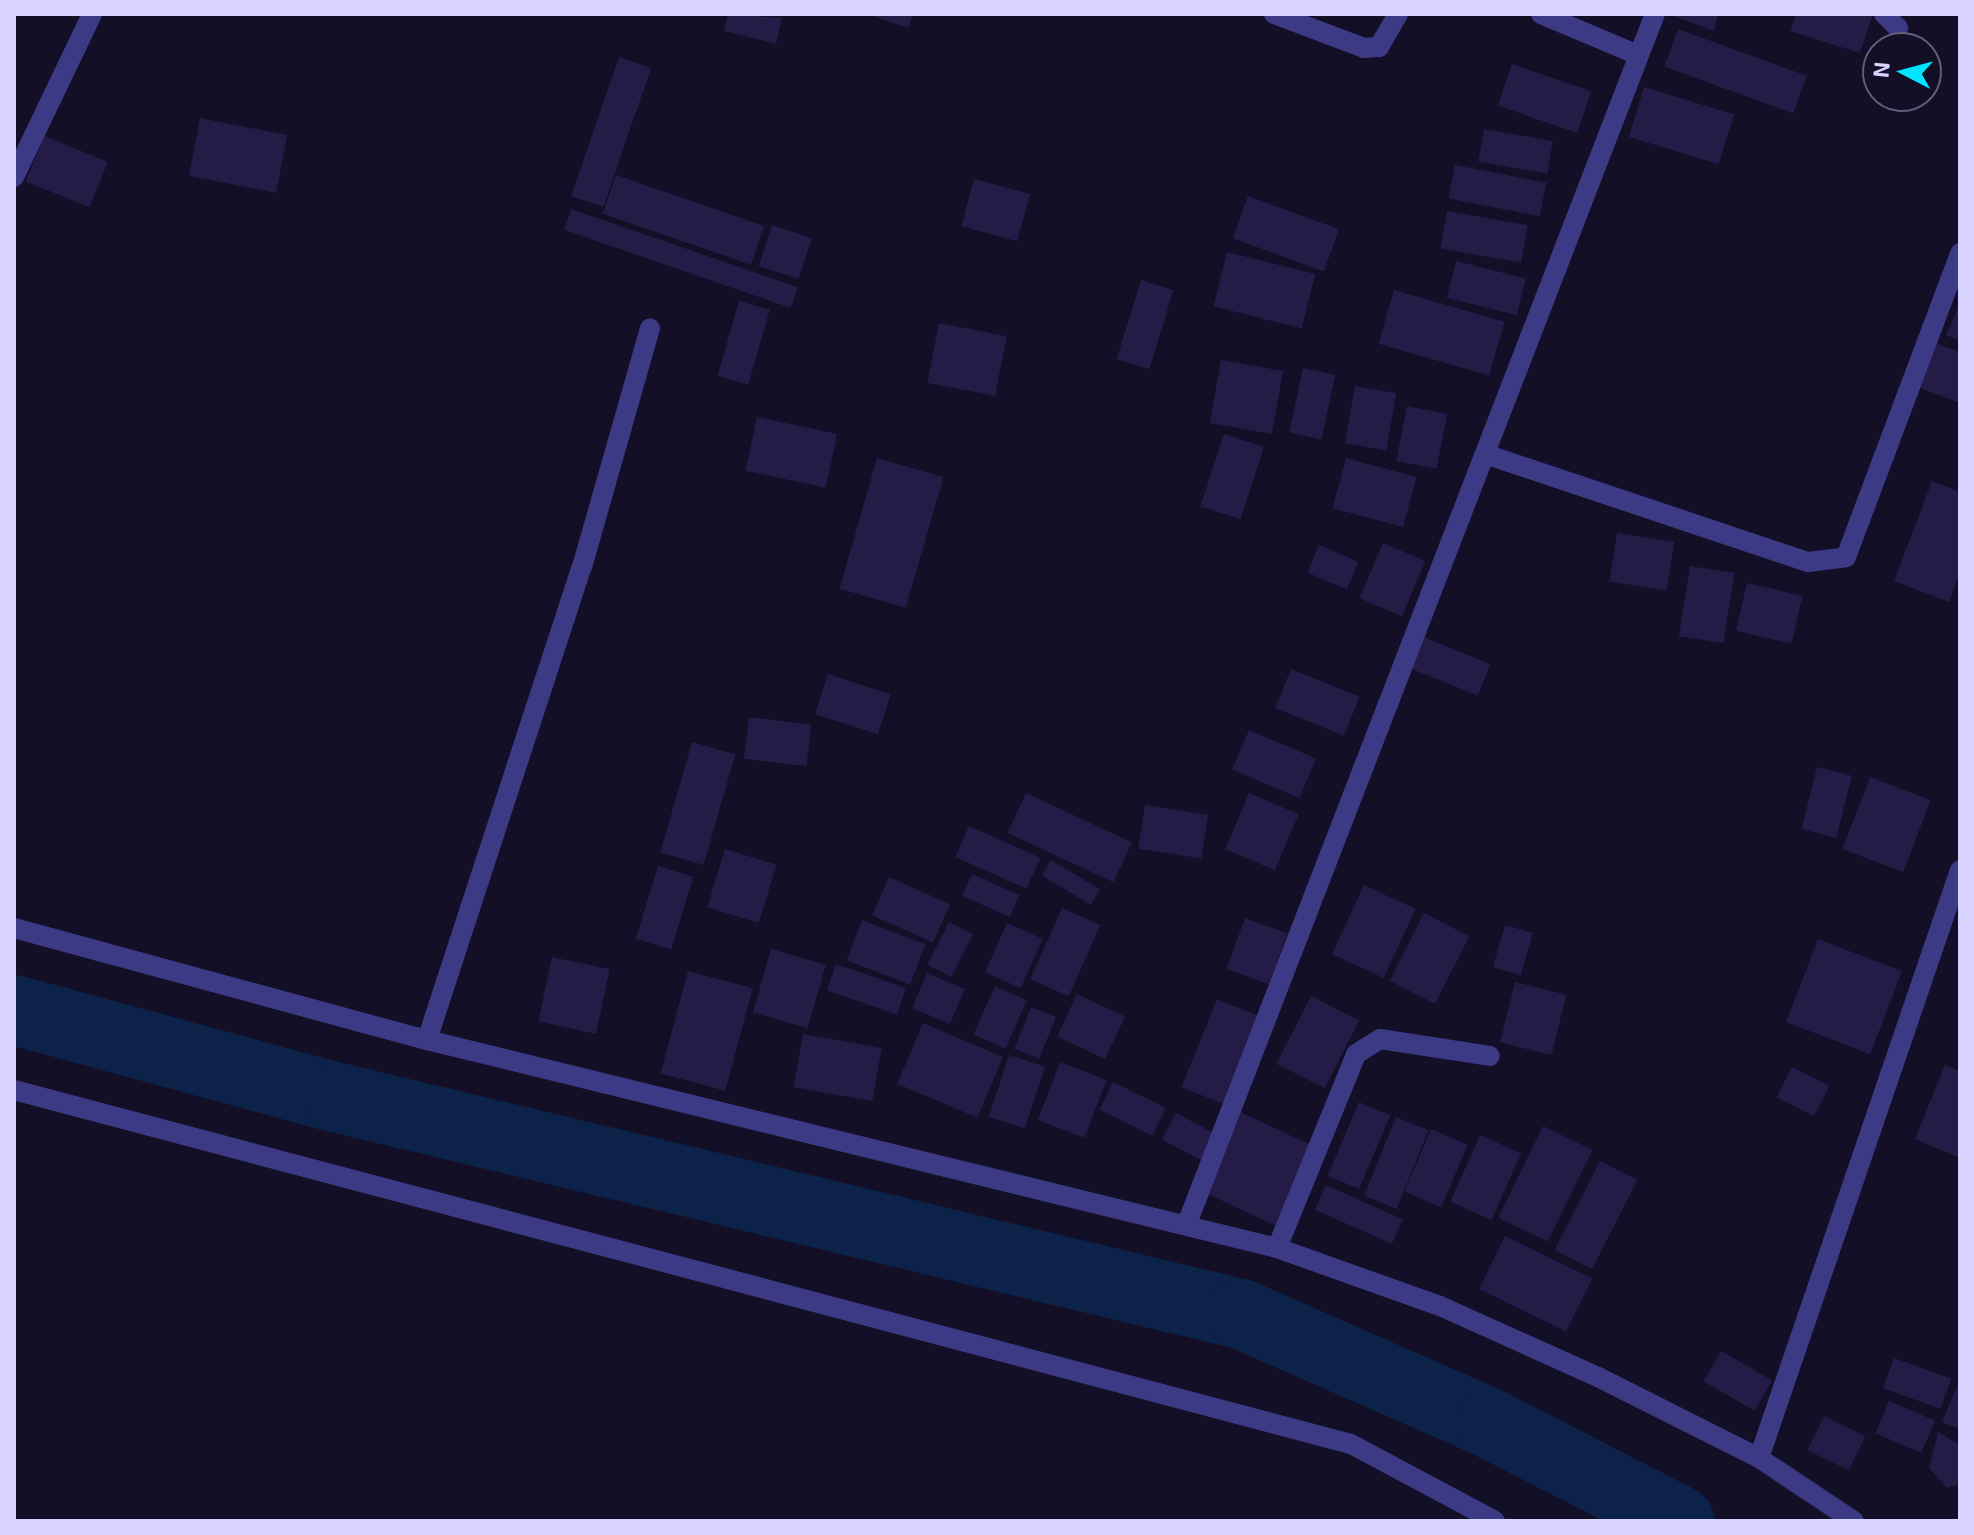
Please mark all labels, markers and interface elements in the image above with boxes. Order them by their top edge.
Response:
north arrow [1862,32,1942,112]
text: N [1866,60,1894,79]

